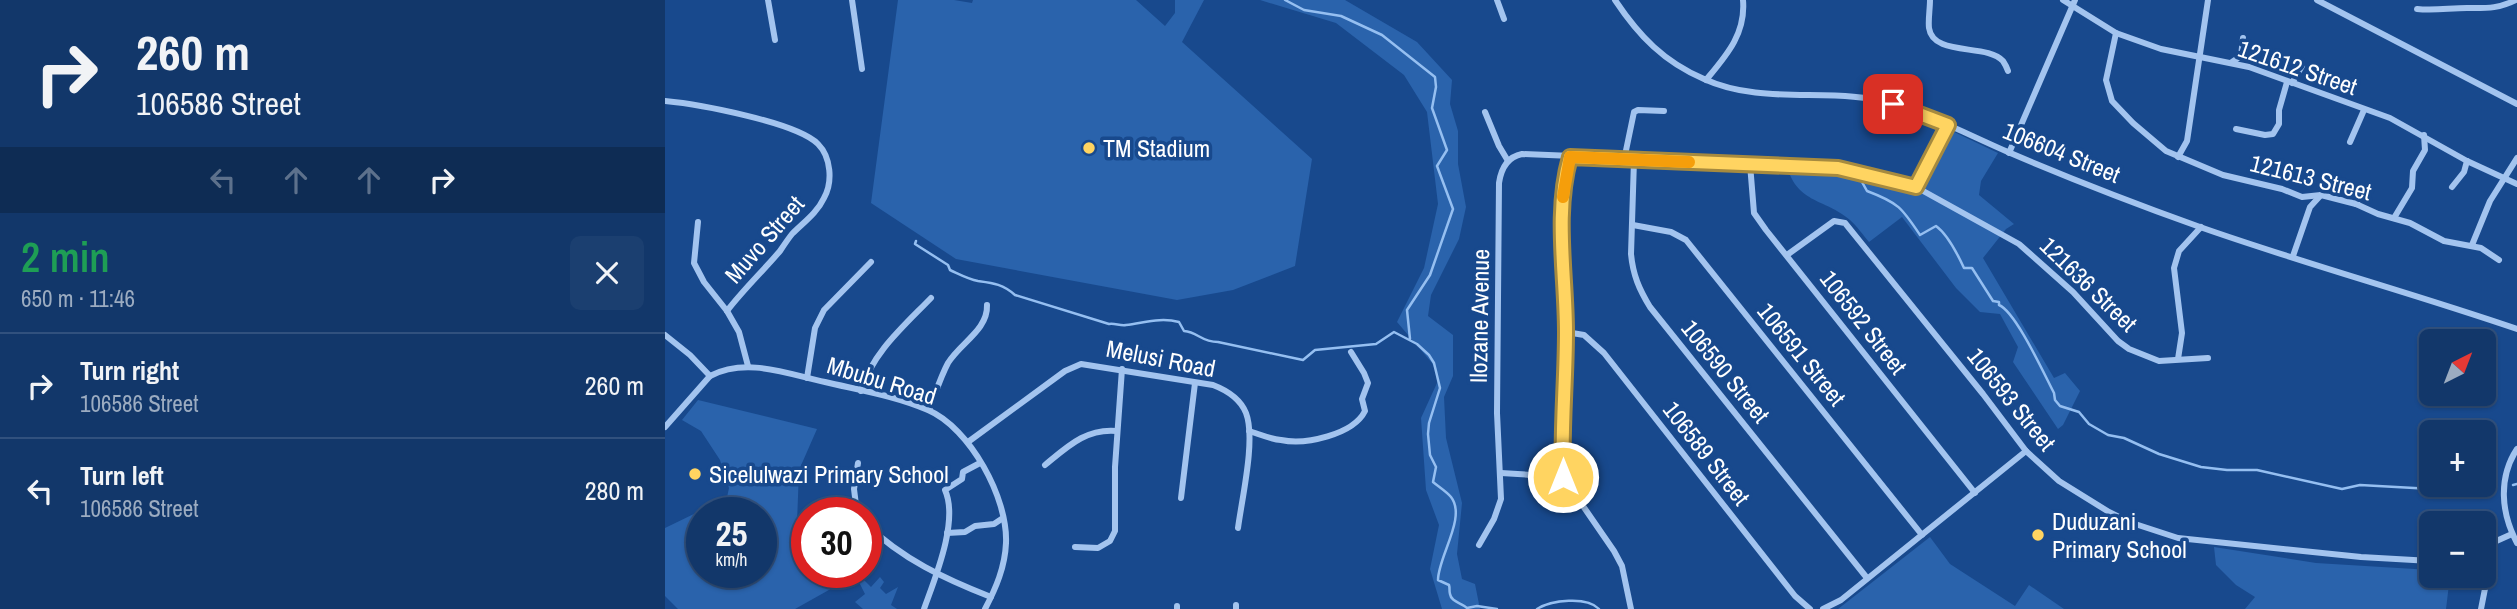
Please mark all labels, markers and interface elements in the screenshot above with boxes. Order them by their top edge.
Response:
text: 260 m [136,19,250,85]
icon: right [21,28,112,119]
street label: 121612 Street [2234,32,2362,102]
pin [1863,74,1923,134]
text: 106586 Street [136,82,301,125]
icon: arrive [1874,85,1912,123]
street label: 106604 Street [1999,114,2126,190]
place label: TM Stadium [1103,132,1210,164]
marker: TM Stadium [1081,140,1097,156]
street label: 121613 Street [2247,147,2375,208]
icon: left [204,161,242,199]
icon: ahead [277,161,315,199]
icon: ahead [350,161,388,199]
icon: right [423,161,461,199]
street label: Muvo Street [717,188,811,290]
text: 2 min [21,229,110,285]
street label: 121636 Street [2033,230,2145,339]
button: close [570,236,644,310]
street label: Ilozane Avenue [1462,249,1496,383]
street label: 106592 Street [1813,263,1915,381]
text: 650 m · 11:46 [21,283,135,314]
street label: 106591 Street [1751,296,1854,413]
street label: 106590 Street [1675,313,1778,430]
north arrow [2419,329,2495,406]
map controls [2419,329,2496,588]
street label: Melusi Road [1104,332,1218,384]
street label: 106593 Street [1961,341,2064,458]
street label: Mbubu Road [823,348,941,412]
text: Turn right [80,353,179,388]
icon: right [21,367,59,405]
text: 260 m [585,368,644,403]
text: 106586 Street [80,388,199,419]
street label: 106589 Street [1656,394,1758,512]
button: + [2419,420,2496,497]
position arrow [1526,440,1600,514]
text: Turn left [80,458,164,493]
place label: Sicelulwazi Primary School [709,458,949,490]
marker: Sicelulwazi Primary School [687,466,703,482]
icon: left [21,472,59,510]
text: 280 m [585,473,644,508]
text: 106586 Street [80,493,199,524]
speed limit sign: 30 [791,497,882,588]
place label: Duduzani Primary School [2052,505,2187,565]
text: 25 [716,510,747,557]
button: − [2419,511,2496,588]
marker: Duduzani Primary School [2030,527,2046,543]
text: km/h [716,547,748,572]

